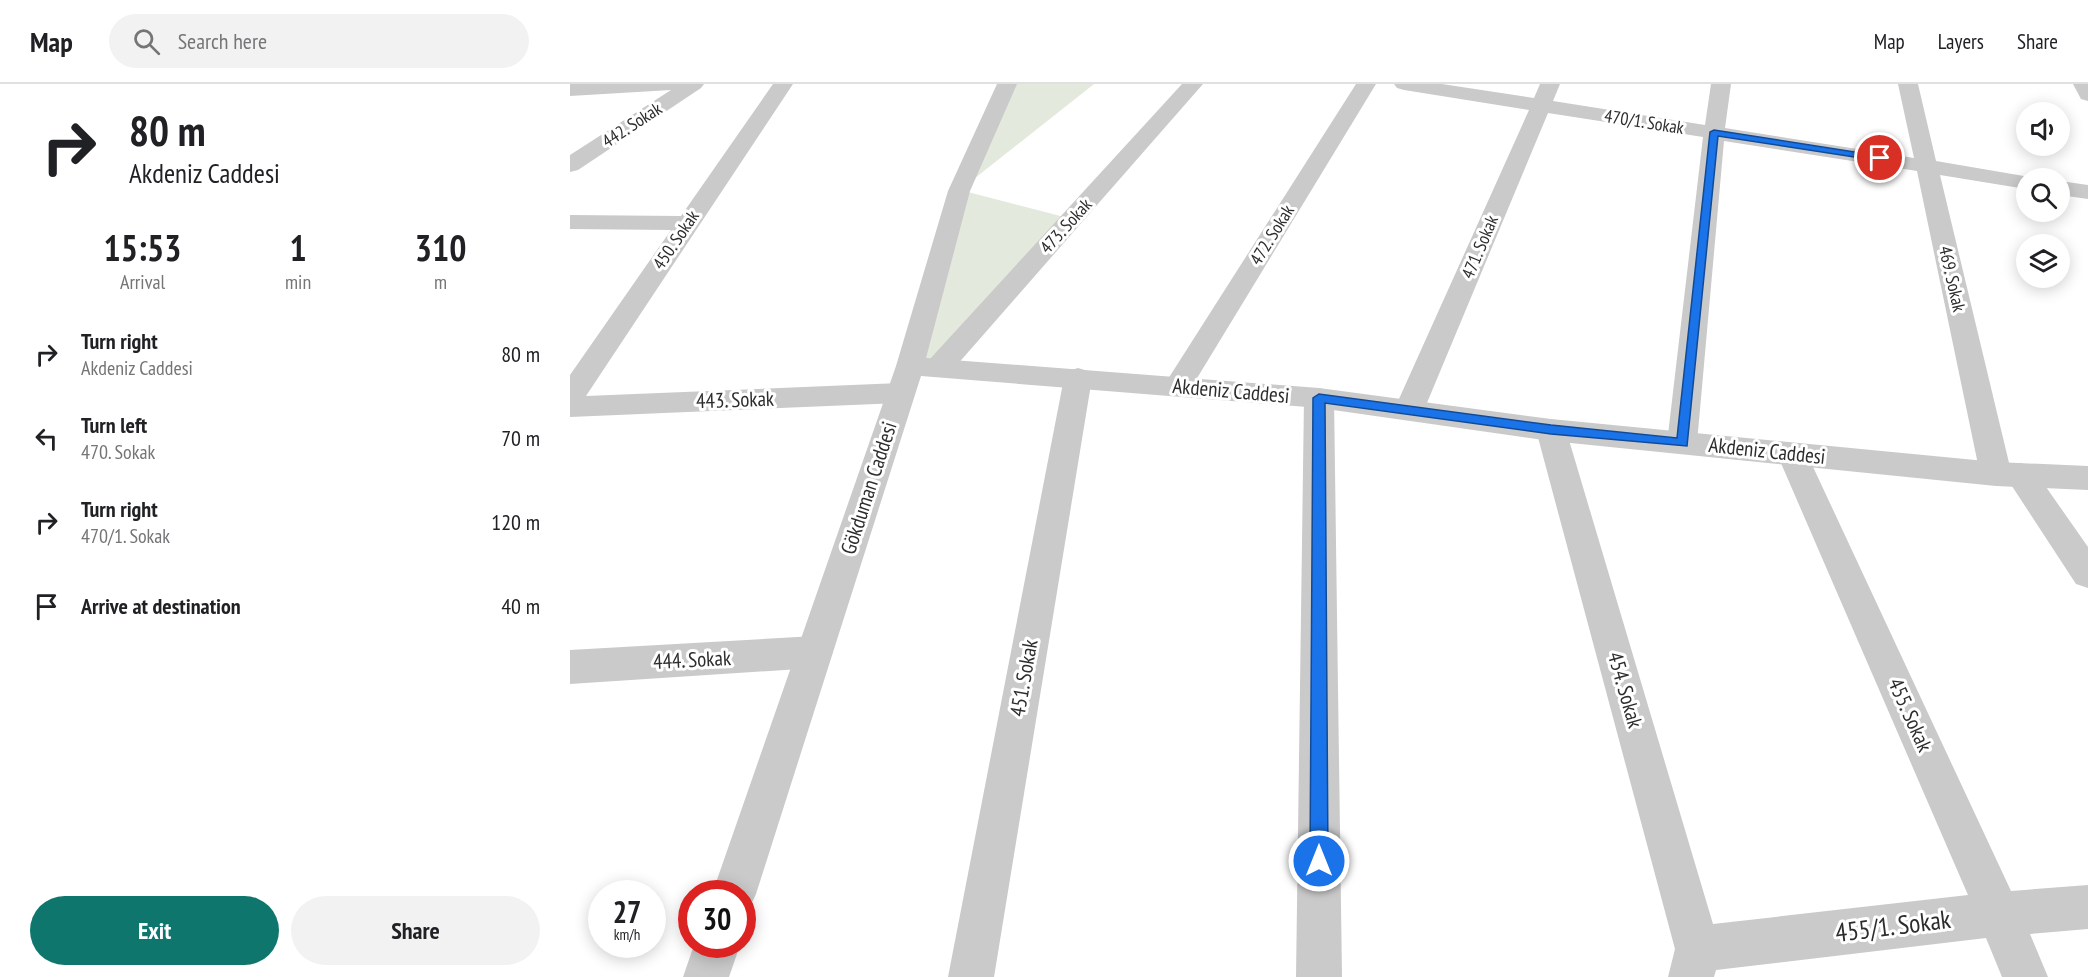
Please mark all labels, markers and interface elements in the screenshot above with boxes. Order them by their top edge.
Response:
search box [109,14,529,68]
text: Map [30,23,73,60]
icon: search [130,25,163,58]
text: Search here [178,27,267,55]
text: Map [1874,28,1905,55]
text: Layers [1938,28,1984,55]
text: Share [2017,28,2058,55]
street label: 442. Sokak [597,97,666,152]
map controls [2016,102,2070,288]
button: sound [2016,102,2070,156]
text: 80 m [129,103,206,158]
street label: 470/1. Sokak [1603,104,1685,139]
icon: right [30,108,108,186]
pin [1854,132,1905,183]
icon: arrive [1863,141,1896,174]
text: Akdeniz Caddesi [129,156,280,190]
button: search [2016,168,2070,222]
street label: 473. Sokak [1035,193,1097,258]
street label: 472. Sokak [1244,200,1299,269]
street label: 450. Sokak [647,206,704,274]
street label: 471. Sokak [1456,212,1503,282]
text: 15:53 [104,224,181,271]
text: 1 [289,224,307,271]
text: 310 [415,224,466,271]
button: layers [2016,234,2070,288]
street label: 469. Sokak [1934,244,1971,314]
text: Arrival [120,269,165,295]
text: min [285,269,311,295]
text: m [434,269,447,295]
text: Turn right [81,327,158,355]
icon: right [30,338,63,371]
text: 80 m [501,340,540,368]
text: Akdeniz Caddesi [81,355,193,381]
street label: Akdeniz Caddesi [1171,372,1291,409]
street label: 443. Sokak [696,385,774,414]
text: Turn left [81,411,147,439]
street label: Gökduman Caddesi [834,418,903,558]
icon: left [30,422,63,455]
text: 70 m [501,424,540,452]
street label: Akdeniz Caddesi [1707,431,1827,470]
text: 470. Sokak [81,439,155,465]
text: Turn right [81,495,158,523]
icon: right [30,506,63,539]
text: 120 m [491,508,540,536]
text: 470/1. Sokak [81,523,170,549]
icon: arrive [30,590,63,623]
text: Arrive at destination [81,592,241,620]
text: 40 m [501,592,540,620]
street label: 451. Sokak [1003,637,1044,719]
street label: 444. Sokak [652,644,732,675]
street label: 454. Sokak [1602,649,1649,731]
street label: 455. Sokak [1882,674,1939,756]
position arrow [1287,829,1351,893]
speed limit sign: 30 [678,880,756,958]
text: 27 [613,892,641,931]
button: Exit [30,896,279,965]
button: Share [291,896,540,965]
street label: 455/1. Sokak [1833,902,1952,949]
text: km/h [614,925,640,944]

